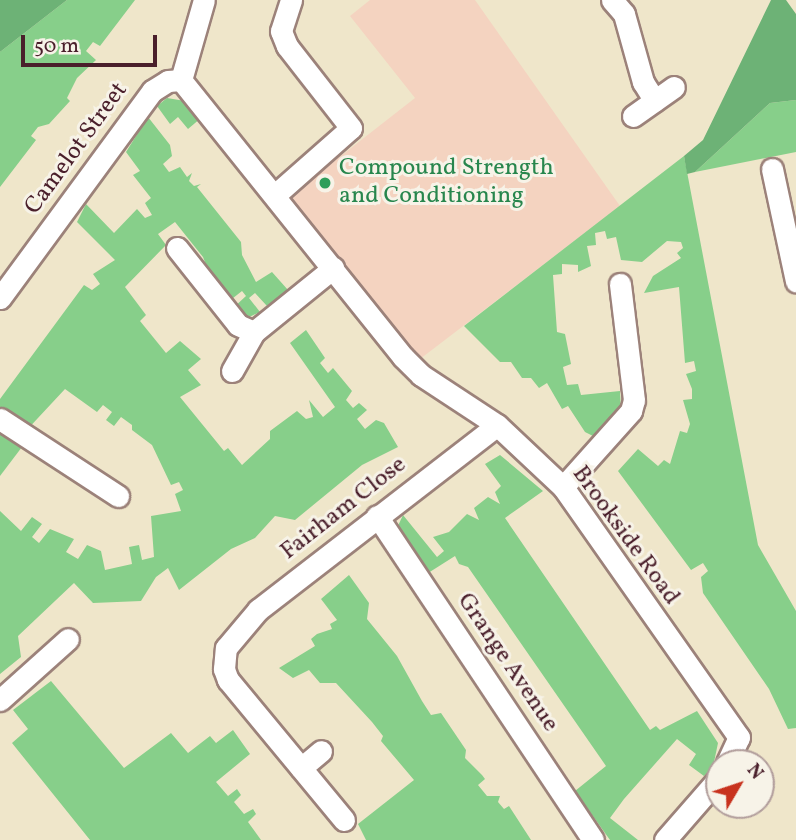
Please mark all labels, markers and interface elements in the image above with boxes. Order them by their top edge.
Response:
scale bar [24,21,161,65]
text: 50 m [34,32,79,61]
street label: Camelot Street [19,77,135,221]
place label: Compound Strength and Conditioning [339,155,554,211]
marker: Compound Strength and Conditioning [317,175,333,191]
street label: Fairham Close [276,451,412,567]
street label: Brookside Road [565,461,685,611]
street label: Grange Avenue [450,588,564,738]
north arrow [705,749,775,819]
text: N [740,758,769,786]

